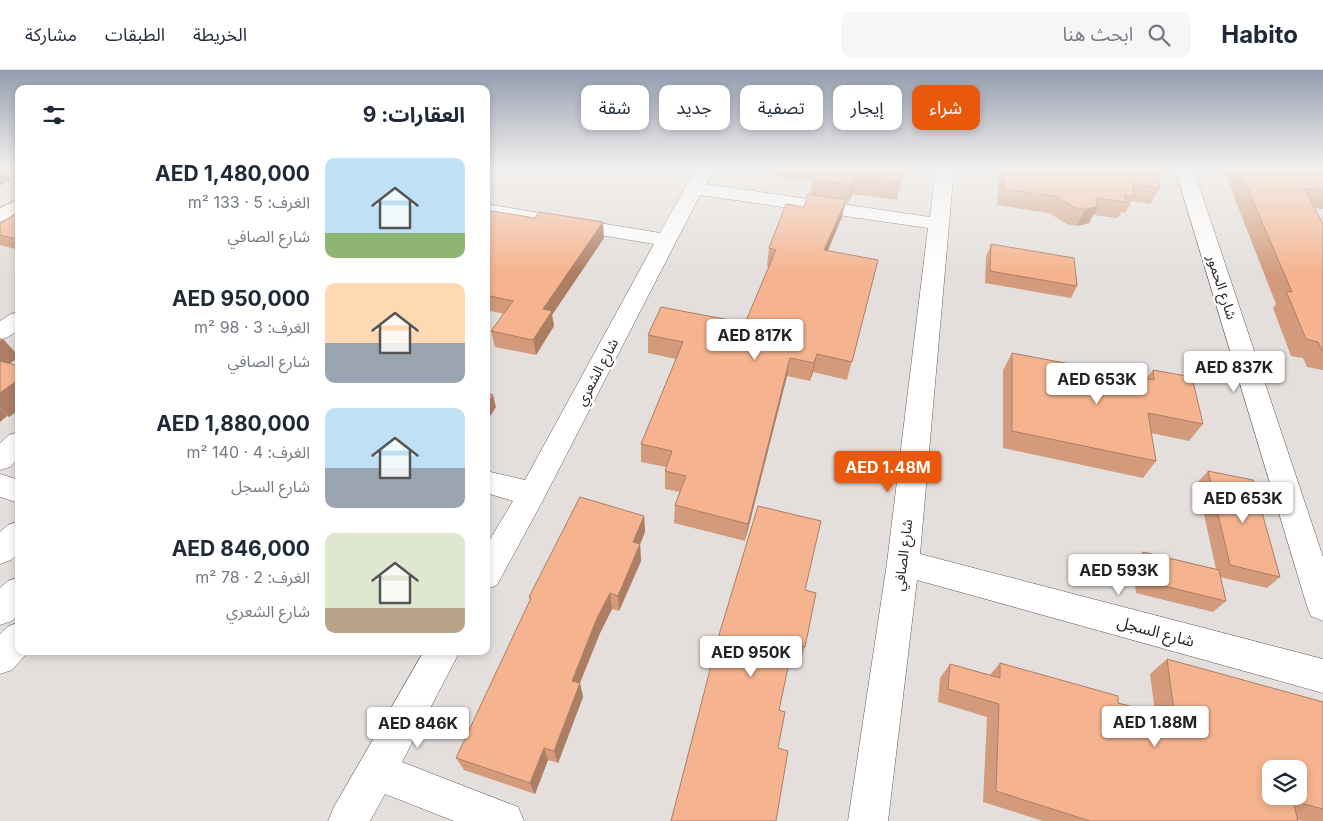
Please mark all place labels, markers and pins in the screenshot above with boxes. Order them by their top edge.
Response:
pin: AED 817K [703,318,807,361]
pin: AED 837K [1182,350,1286,393]
pin: AED 653K [1045,362,1149,405]
pin: AED 1.48M [831,450,945,493]
pin: AED 653K [1191,482,1295,524]
pin: AED 593K [1067,554,1171,596]
pin: AED 950K [699,636,803,678]
pin: AED 846K [366,706,470,749]
pin: AED 1.88M [1098,706,1212,748]

